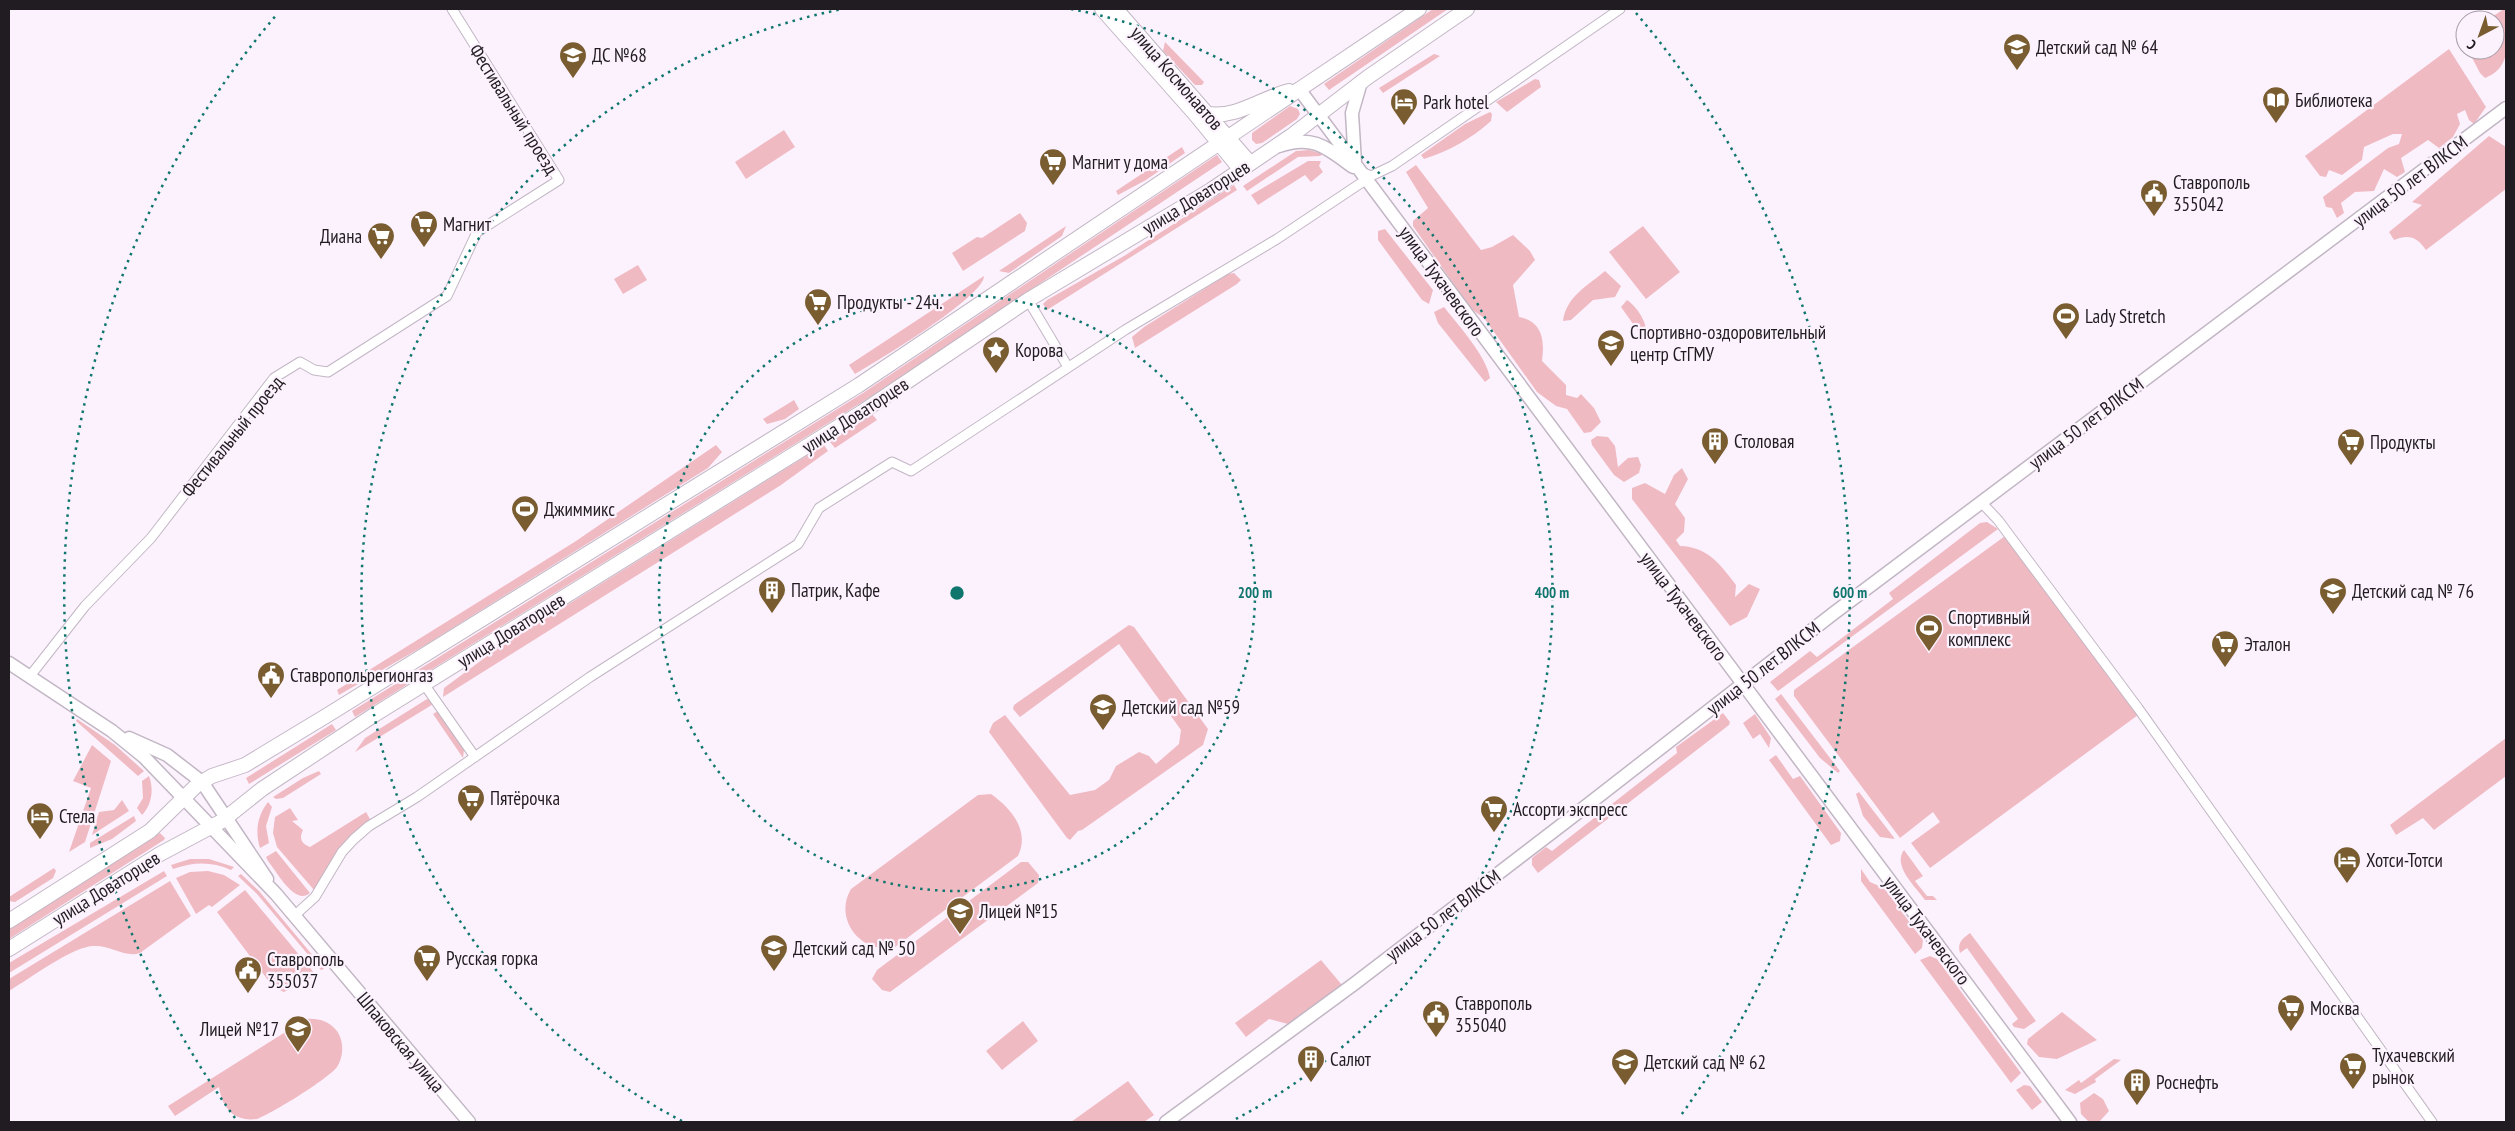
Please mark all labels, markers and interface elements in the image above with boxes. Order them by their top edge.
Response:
north arrow [2455,10,2505,60]
street label: улица Космонавтов [1125,21,1229,135]
school or university icon: Детский сад № 64 [2002,32,2032,71]
place label: Детский сад № 64 [2036,35,2158,59]
text: С [2463,36,2480,54]
street label: Фестивальный проезд [464,39,564,179]
school or university icon: ДС №68 [558,40,588,79]
place label: ДС №68 [592,43,647,67]
library icon: Библиотека [2261,85,2291,124]
hotel icon: Park hotel [1389,87,1419,126]
place label: Библиотека [2295,88,2373,112]
place label: Park hotel [1423,90,1489,114]
street label: улица 50 лет ВЛКСМ [2348,130,2472,232]
supermarket icon: Магнит у дома [1038,147,1068,186]
place label: Магнит у дома [1072,150,1168,174]
street label: улица Доваторцев [1138,154,1254,240]
place label: Ставрополь 355042 [2173,170,2250,216]
public building icon: Ставрополь 355042 [2139,178,2169,217]
supermarket icon: Магнит [409,209,439,248]
place label: Магнит [443,212,492,236]
supermarket icon: Диана [366,221,396,260]
street label: улица Тухачевского [1394,221,1490,341]
place label: Диана [320,224,362,248]
supermarket icon: Продукты - 24ч. [803,287,833,326]
place label: Продукты - 24ч. [837,290,943,314]
sports icon: Lady Stretch [2051,301,2081,340]
place label: Lady Stretch [2085,304,2166,328]
place label: Спортивно-оздоровительный центр СтГМУ [1630,320,1826,366]
school or university icon: Спортивно-оздоровительный центр СтГМУ [1596,328,1626,367]
place icon: Корова [981,335,1011,374]
place label: Корова [1015,338,1063,362]
street label: Фестивальный проезд [176,370,289,502]
street label: улица Доваторцев [797,372,913,458]
street label: улица 50 лет ВЛКСМ [2024,372,2148,474]
building icon: Столовая [1700,426,1730,465]
supermarket icon: Продукты [2336,427,2366,466]
place label: Столовая [1734,429,1794,453]
place label: Продукты [2370,430,2436,454]
sports icon: Джиммикс [510,494,540,533]
place label: Джиммикс [544,497,615,521]
street label: улица Тухачевского [1635,547,1733,665]
building icon: Патрик, Кафе [757,575,787,614]
school or university icon: Детский сад № 76 [2318,576,2348,615]
place label: Патрик, Кафе [791,578,880,602]
place label: Детский сад № 76 [2352,579,2474,603]
text: 200 m [1238,583,1272,602]
text: 400 m [1535,583,1569,602]
text: 600 m [1833,583,1867,602]
centre of rings [948,584,966,602]
street label: улица Доваторцев [453,587,569,673]
place label: Спортивный комплекс [1948,605,2030,651]
sports icon: Спортивный комплекс [1914,613,1944,652]
street label: улица 50 лет ВЛКСМ [1701,616,1825,720]
supermarket icon: Эталон [2210,629,2240,668]
place label: Эталон [2244,632,2291,656]
public building icon: Ставропольрегионгаз [256,660,286,699]
place label: Ставропольрегионгаз [290,663,433,687]
school or university icon: Детский сад №59 [1088,692,1118,731]
place label: Детский сад №59 [1122,695,1240,719]
supermarket icon: Пятёрочка [456,783,486,822]
place label: Пятёрочка [490,786,560,810]
supermarket icon: Ассорти экспресс [1479,794,1509,833]
place label: Ассорти экспресс [1513,797,1628,821]
hotel icon: Стела [25,801,55,840]
place label: Стела [59,804,95,828]
street label: улица Доваторцев [48,845,164,931]
hotel icon: Хотси-Тотси [2332,845,2362,884]
place label: Хотси-Тотси [2366,848,2443,872]
street label: улица 50 лет ВЛКСМ [1381,864,1505,966]
street label: улица Тухачевского [1878,871,1976,989]
school or university icon: Лицей №15 [945,896,975,935]
place label: Лицей №15 [978,899,1058,923]
school or university icon: Детский сад № 50 [759,933,789,972]
place label: Детский сад № 50 [793,936,915,960]
supermarket icon: Русская горка [412,943,442,982]
place label: Русская горка [446,946,538,970]
place label: Ставрополь 355037 [267,947,344,993]
public building icon: Ставрополь 355037 [233,955,263,994]
street label: Шпаковская улица [352,987,450,1097]
place label: Ставрополь 355040 [1455,991,1532,1037]
supermarket icon: Москва [2276,993,2306,1032]
place label: Москва [2310,996,2360,1020]
public building icon: Ставрополь 355040 [1421,999,1451,1038]
school or university icon: Лицей №17 [283,1014,313,1053]
place label: Лицей №17 [199,1017,279,1041]
place label: Тухачевский рынок [2372,1043,2455,1089]
building icon: Салют [1296,1044,1326,1083]
place label: Салют [1330,1047,1372,1071]
school or university icon: Детский сад № 62 [1610,1047,1640,1086]
place label: Детский сад № 62 [1644,1050,1766,1074]
supermarket icon: Тухачевский рынок [2338,1051,2368,1090]
building icon: Роснефть [2122,1067,2152,1106]
place label: Роснефть [2156,1070,2218,1094]

